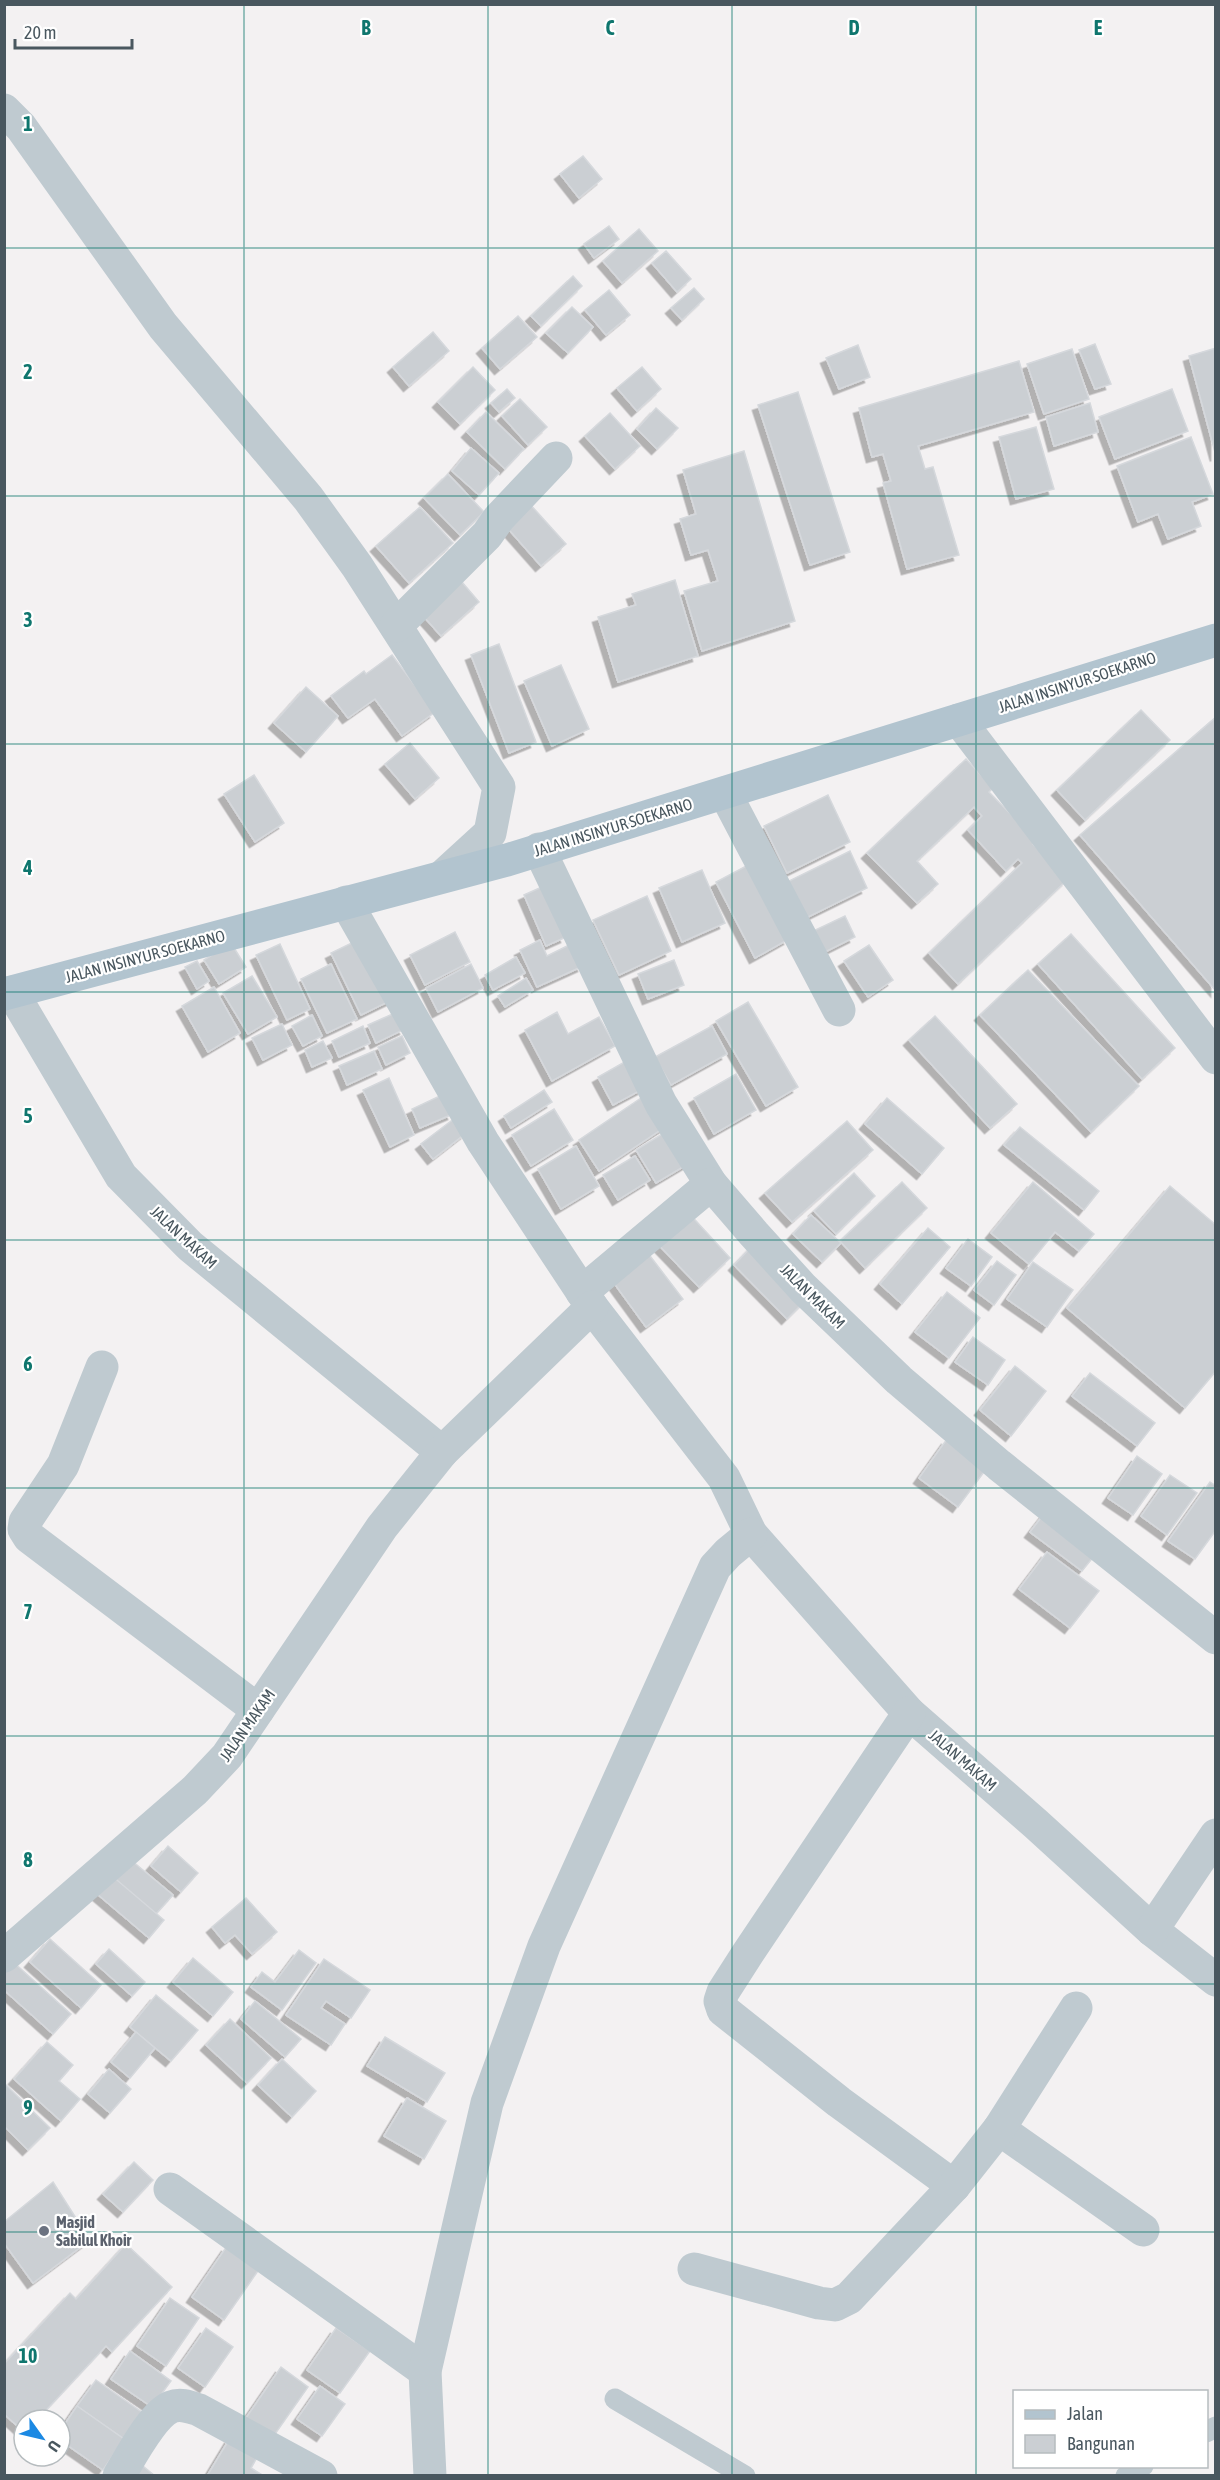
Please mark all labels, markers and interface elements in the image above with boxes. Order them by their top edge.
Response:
scale bar [15,12,132,50]
text: B [361,16,371,39]
text: C [606,16,615,39]
text: D [848,16,860,39]
text: E [1094,16,1103,39]
text: 20 m [24,22,56,43]
text: 1 [23,112,33,135]
text: 2 [23,360,33,383]
text: 3 [23,608,33,631]
street label: JALAN INSINYUR SOEKARNO [996,648,1158,716]
street label: JALAN INSINYUR SOEKARNO [532,794,694,860]
text: 4 [22,856,33,879]
street label: JALAN INSINYUR SOEKARNO [63,926,227,986]
text: 5 [23,1104,33,1127]
street label: JALAN MAKAM [147,1202,221,1272]
street label: JALAN MAKAM [777,1260,849,1332]
text: 6 [23,1352,33,1375]
text: 7 [23,1600,33,1623]
street label: JALAN MAKAM [216,1686,278,1764]
street label: JALAN MAKAM [926,1726,1000,1794]
text: 8 [23,1848,33,1871]
text: 9 [23,2096,33,2119]
place label: Masjid Sabilul Khoir [56,2213,132,2249]
marker: Masjid Sabilul Khoir [37,2224,51,2238]
text: 10 [19,2344,37,2367]
legend [1013,2390,1208,2468]
text: Jalan [1067,2403,1103,2424]
north arrow [12,2408,72,2468]
text: Bangunan [1067,2433,1135,2454]
text: U [44,2437,65,2455]

